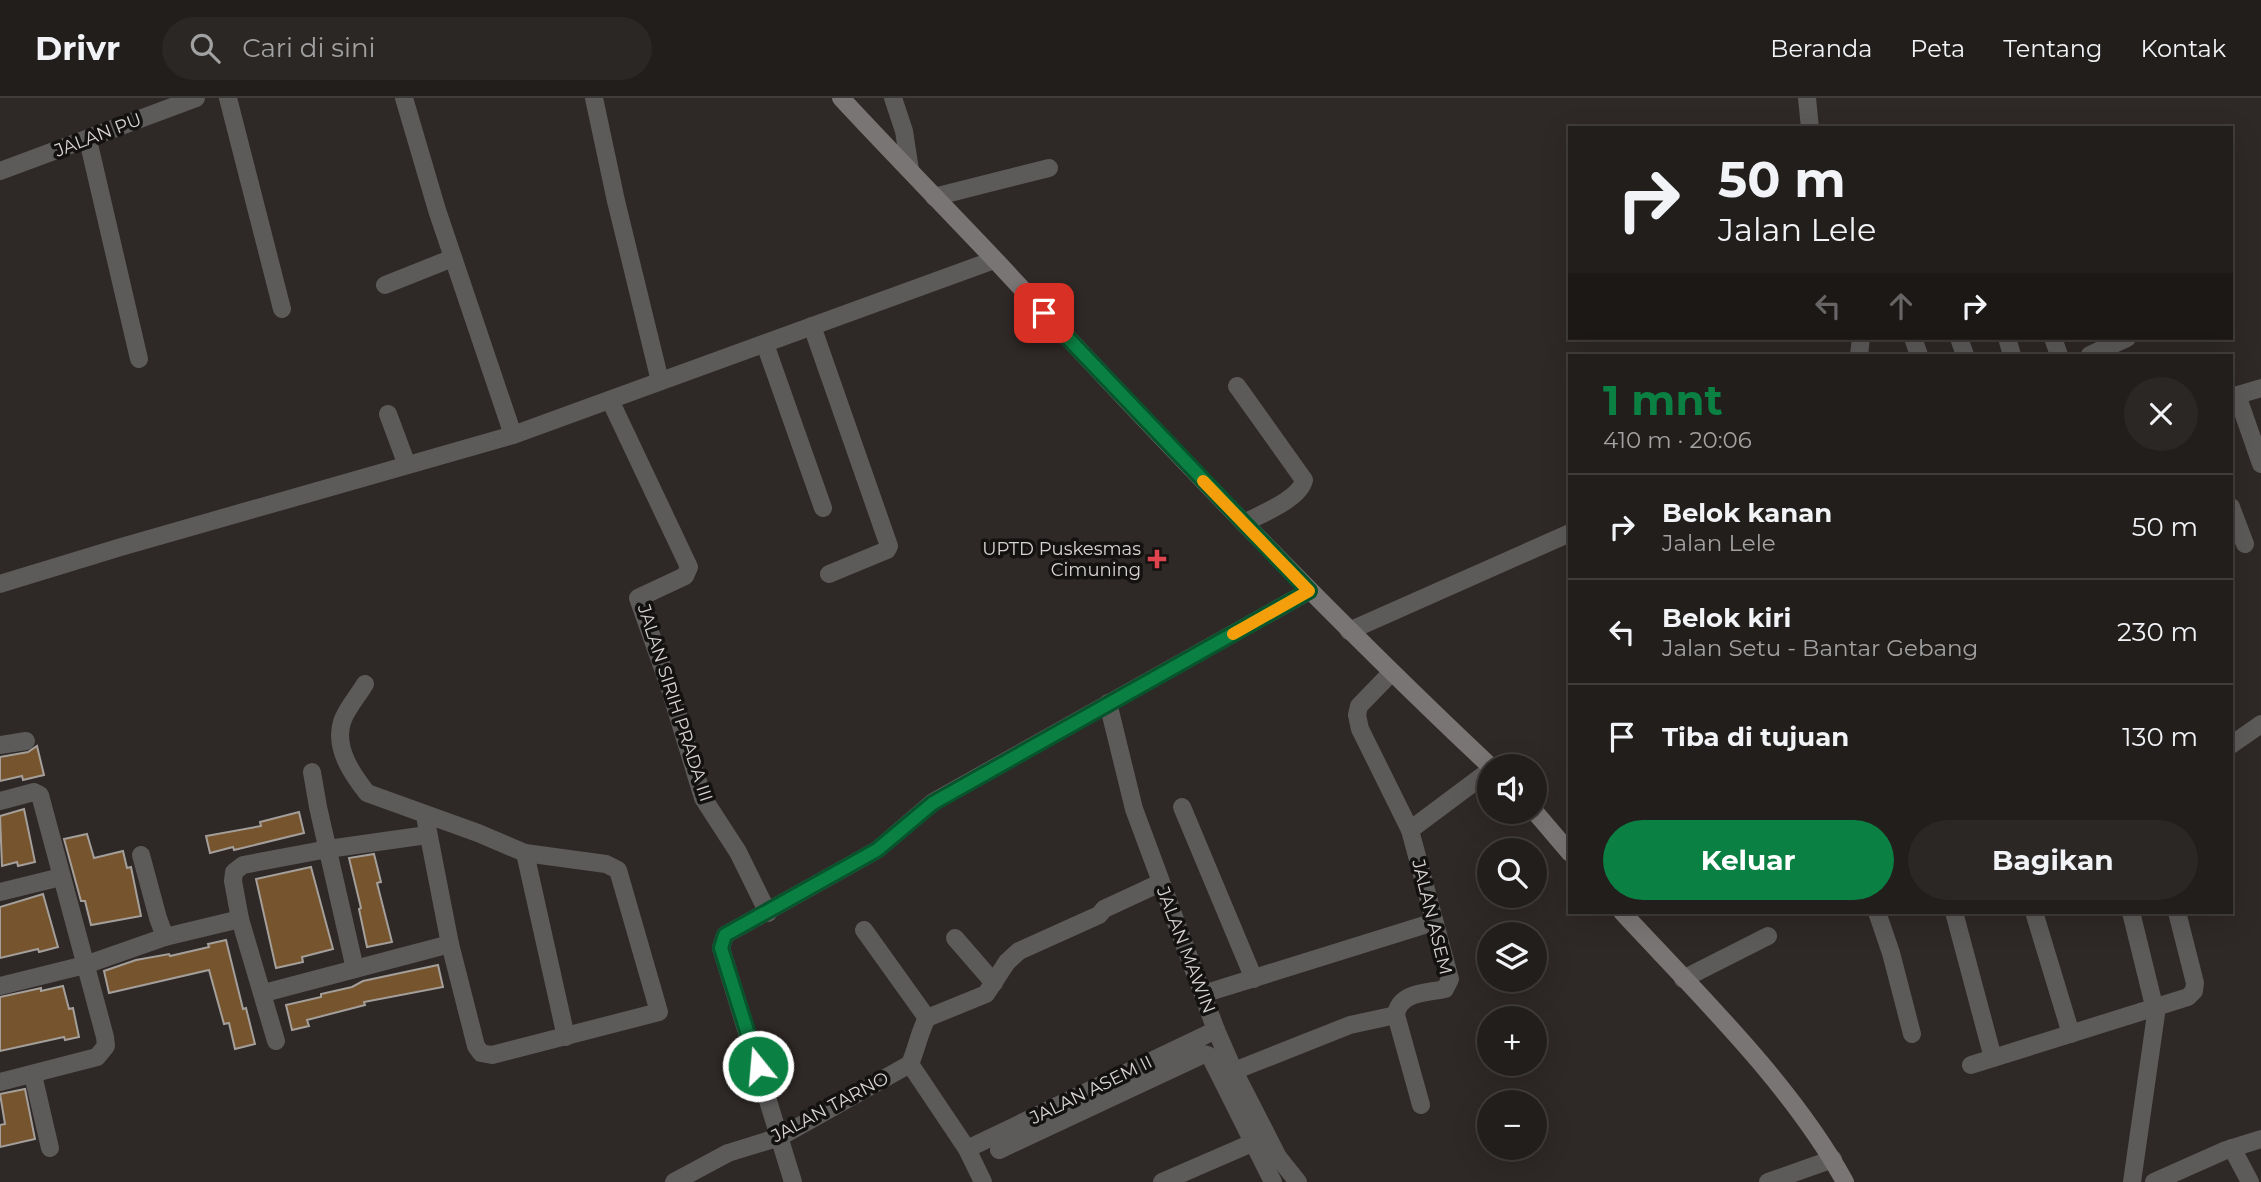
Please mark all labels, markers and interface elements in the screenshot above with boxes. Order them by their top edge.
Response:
search box [162,17,652,80]
text: Drivr [35,28,120,68]
icon: search [186,29,224,67]
text: Cari di sini [242,32,376,64]
text: Beranda [1770,34,1872,63]
text: Peta [1910,34,1965,63]
text: Tentang [2003,34,2102,63]
text: Kontak [2140,34,2226,63]
street label: JALAN PU [50,108,145,162]
text: 50 m [1718,150,1846,209]
icon: right [1603,154,1694,245]
text: Jalan Lele [1718,210,1876,249]
pin [1014,283,1074,343]
icon: left [1809,287,1847,325]
icon: ahead [1882,287,1920,325]
icon: right [1955,287,1993,325]
icon: arrive [1025,294,1063,332]
text: 1 mnt [1603,374,1723,426]
button: close [2124,377,2198,451]
text: 410 m · 20:06 [1603,426,1752,454]
text: Belok kanan [1662,497,1832,529]
icon: right [1603,508,1641,546]
text: 50 m [2132,511,2198,543]
text: Jalan Lele [1662,529,1776,557]
place label: UPTD Puskesmas Cimuning [982,538,1141,581]
marker: UPTD Puskesmas Cimuning [1147,549,1167,569]
street label: JALAN SIRIH PRADA III [632,601,717,804]
text: Belok kiri [1662,602,1791,634]
icon: left [1603,613,1641,651]
text: 230 m [2117,616,2198,648]
text: Jalan Setu - Bantar Gebang [1662,634,1978,662]
icon: arrive [1603,718,1641,756]
text: Tiba di tujuan [1662,721,1849,753]
text: 130 m [2122,721,2198,753]
map controls [1477,754,1547,1160]
button: sound [1477,754,1547,824]
button: Keluar [1603,820,1894,900]
button: Bagikan [1908,820,2198,900]
button: search [1477,838,1547,908]
street label: JALAN ASEM [1407,856,1457,977]
street label: JALAN MAWIN [1151,883,1220,1016]
button: layers [1477,922,1547,992]
button: + [1477,1006,1547,1076]
position arrow [721,1029,795,1103]
street label: JALAN ASEM II [1025,1051,1156,1130]
street label: JALAN TARNO [767,1067,893,1148]
button: − [1477,1090,1547,1160]

